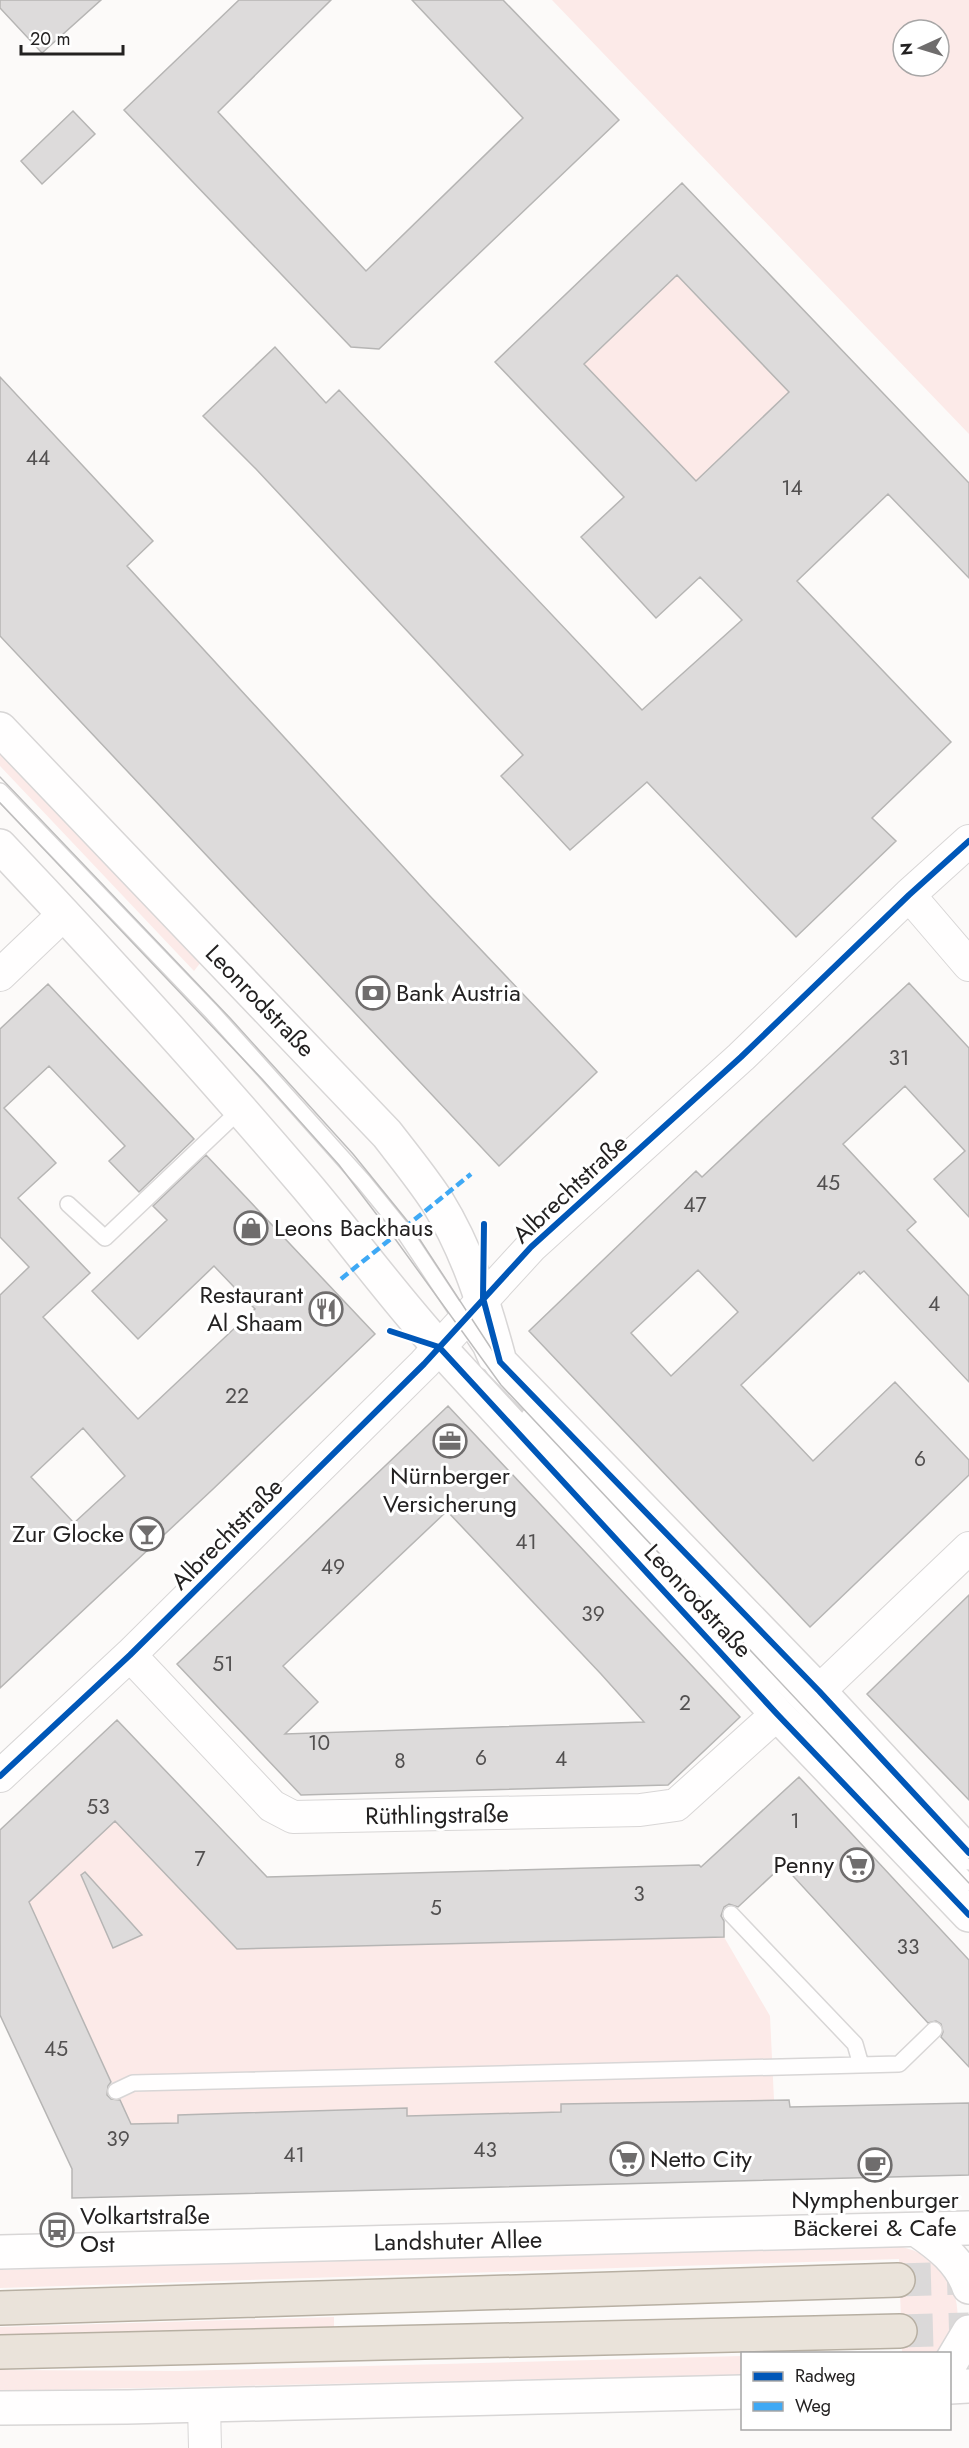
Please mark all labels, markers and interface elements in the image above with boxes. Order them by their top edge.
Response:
scale bar [21,18,123,56]
north arrow [891,18,951,78]
text: 20 m [30,26,70,52]
text: N [895,42,918,56]
house number: 44 [26,443,50,473]
house number: 14 [781,473,803,503]
street label: Leonrodstraße [198,936,323,1065]
bank icon: Bank Austria [355,975,391,1011]
place label: Bank Austria [396,975,521,1010]
house number: 31 [889,1043,909,1073]
street label: Albrechtstraße [504,1126,635,1251]
house number: 45 [816,1168,840,1198]
house number: 47 [683,1190,707,1220]
shop icon: Leons Backhaus [233,1210,269,1246]
place label: Leons Backhaus [274,1210,433,1245]
place label: Restaurant Al Shaam [199,1277,303,1340]
house number: 4 [928,1289,940,1319]
restaurant icon: Restaurant Al Shaam [308,1291,344,1327]
house number: 22 [225,1381,249,1411]
office icon: Nürnberger Versicherung [432,1423,468,1459]
house number: 6 [914,1444,926,1474]
place label: Nürnberger Versicherung [383,1458,517,1521]
street label: Albrechtstraße [163,1470,291,1598]
place label: Zur Glocke [12,1516,124,1551]
bar icon: Zur Glocke [129,1516,165,1552]
house number: 41 [515,1527,537,1557]
street label: Leonrodstraße [636,1536,760,1665]
house number: 49 [321,1552,345,1582]
house number: 39 [581,1599,605,1629]
house number: 51 [212,1649,234,1679]
house number: 2 [679,1688,691,1718]
house number: 10 [308,1728,330,1758]
house number: 6 [475,1743,487,1773]
house number: 4 [555,1744,567,1774]
house number: 8 [394,1746,406,1776]
house number: 53 [86,1792,110,1822]
street label: Rüthlingstraße [365,1796,509,1833]
house number: 1 [790,1806,800,1836]
house number: 7 [194,1844,206,1874]
place label: Penny [774,1847,834,1882]
supermarket icon: Penny [839,1847,875,1883]
house number: 3 [633,1879,645,1909]
house number: 5 [430,1893,442,1923]
house number: 33 [897,1932,919,1962]
house number: 45 [44,2034,68,2064]
house number: 39 [106,2124,130,2154]
house number: 43 [473,2135,497,2165]
house number: 41 [283,2140,305,2170]
supermarket icon: Netto City [609,2141,645,2177]
place label: Netto City [650,2141,752,2176]
cafe icon: Nymphenburger Bäckerei & Cafe [857,2147,893,2183]
place label: Nymphenburger Bäckerei & Cafe [791,2182,960,2245]
place label: Volkartstraße Ost [80,2198,210,2261]
bus stop icon: Volkartstraße Ost [39,2212,75,2248]
street label: Landshuter Allee [373,2222,543,2259]
legend [741,2352,951,2430]
text: Radweg [795,2363,856,2389]
text: Weg [795,2393,831,2419]

